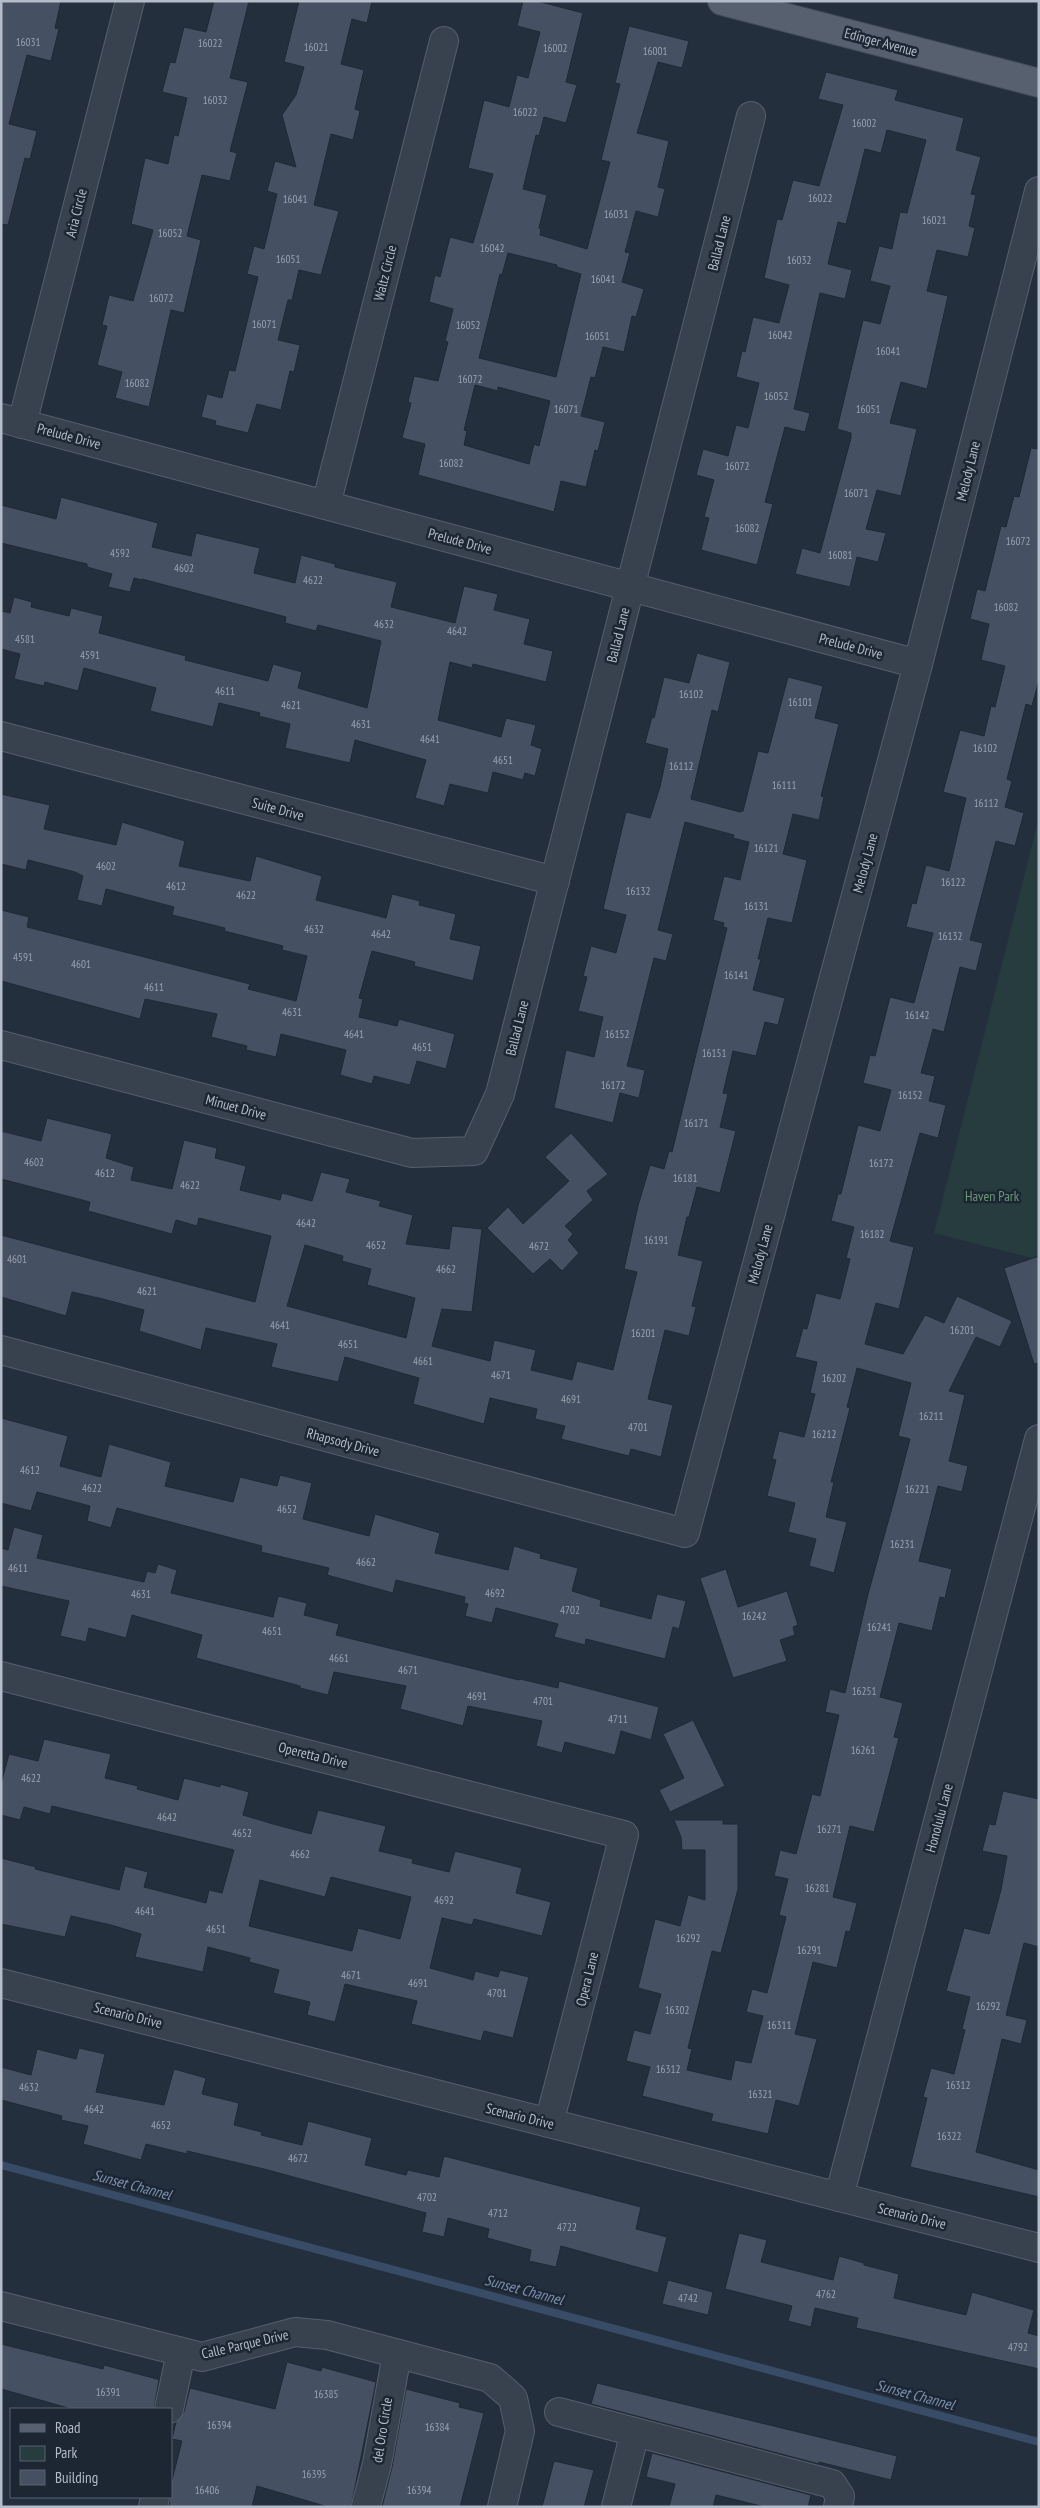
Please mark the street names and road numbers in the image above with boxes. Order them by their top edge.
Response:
street label: Edinger Avenue [842,24,920,60]
street label: Aria Circle [61,187,91,239]
street label: Ballad Lane [703,213,735,273]
street label: Waltz Circle [369,243,401,303]
street label: Prelude Drive [35,419,103,453]
street label: Melody Lane [952,439,984,503]
street label: Prelude Drive [426,524,494,558]
street label: Ballad Lane [602,605,634,665]
street label: Prelude Drive [817,629,885,663]
street label: Suite Drive [250,793,306,825]
street label: Melody Lane [848,831,882,895]
street label: Ballad Lane [501,998,533,1058]
street label: Minuet Drive [204,1090,269,1124]
street label: Melody Lane [743,1222,777,1286]
street label: Rhapsody Drive [305,1424,382,1460]
street label: Operetta Drive [276,1738,350,1772]
street label: Honolulu Lane [921,1781,957,1854]
street label: Opera Lane [572,1950,602,2008]
street label: Scenario Drive [92,1998,164,2032]
street label: Scenario Drive [484,2099,556,2133]
street label: Scenario Drive [876,2199,948,2233]
street label: Calle Parque Drive [200,2325,290,2363]
street label: del Oro Circle [368,2396,396,2464]

